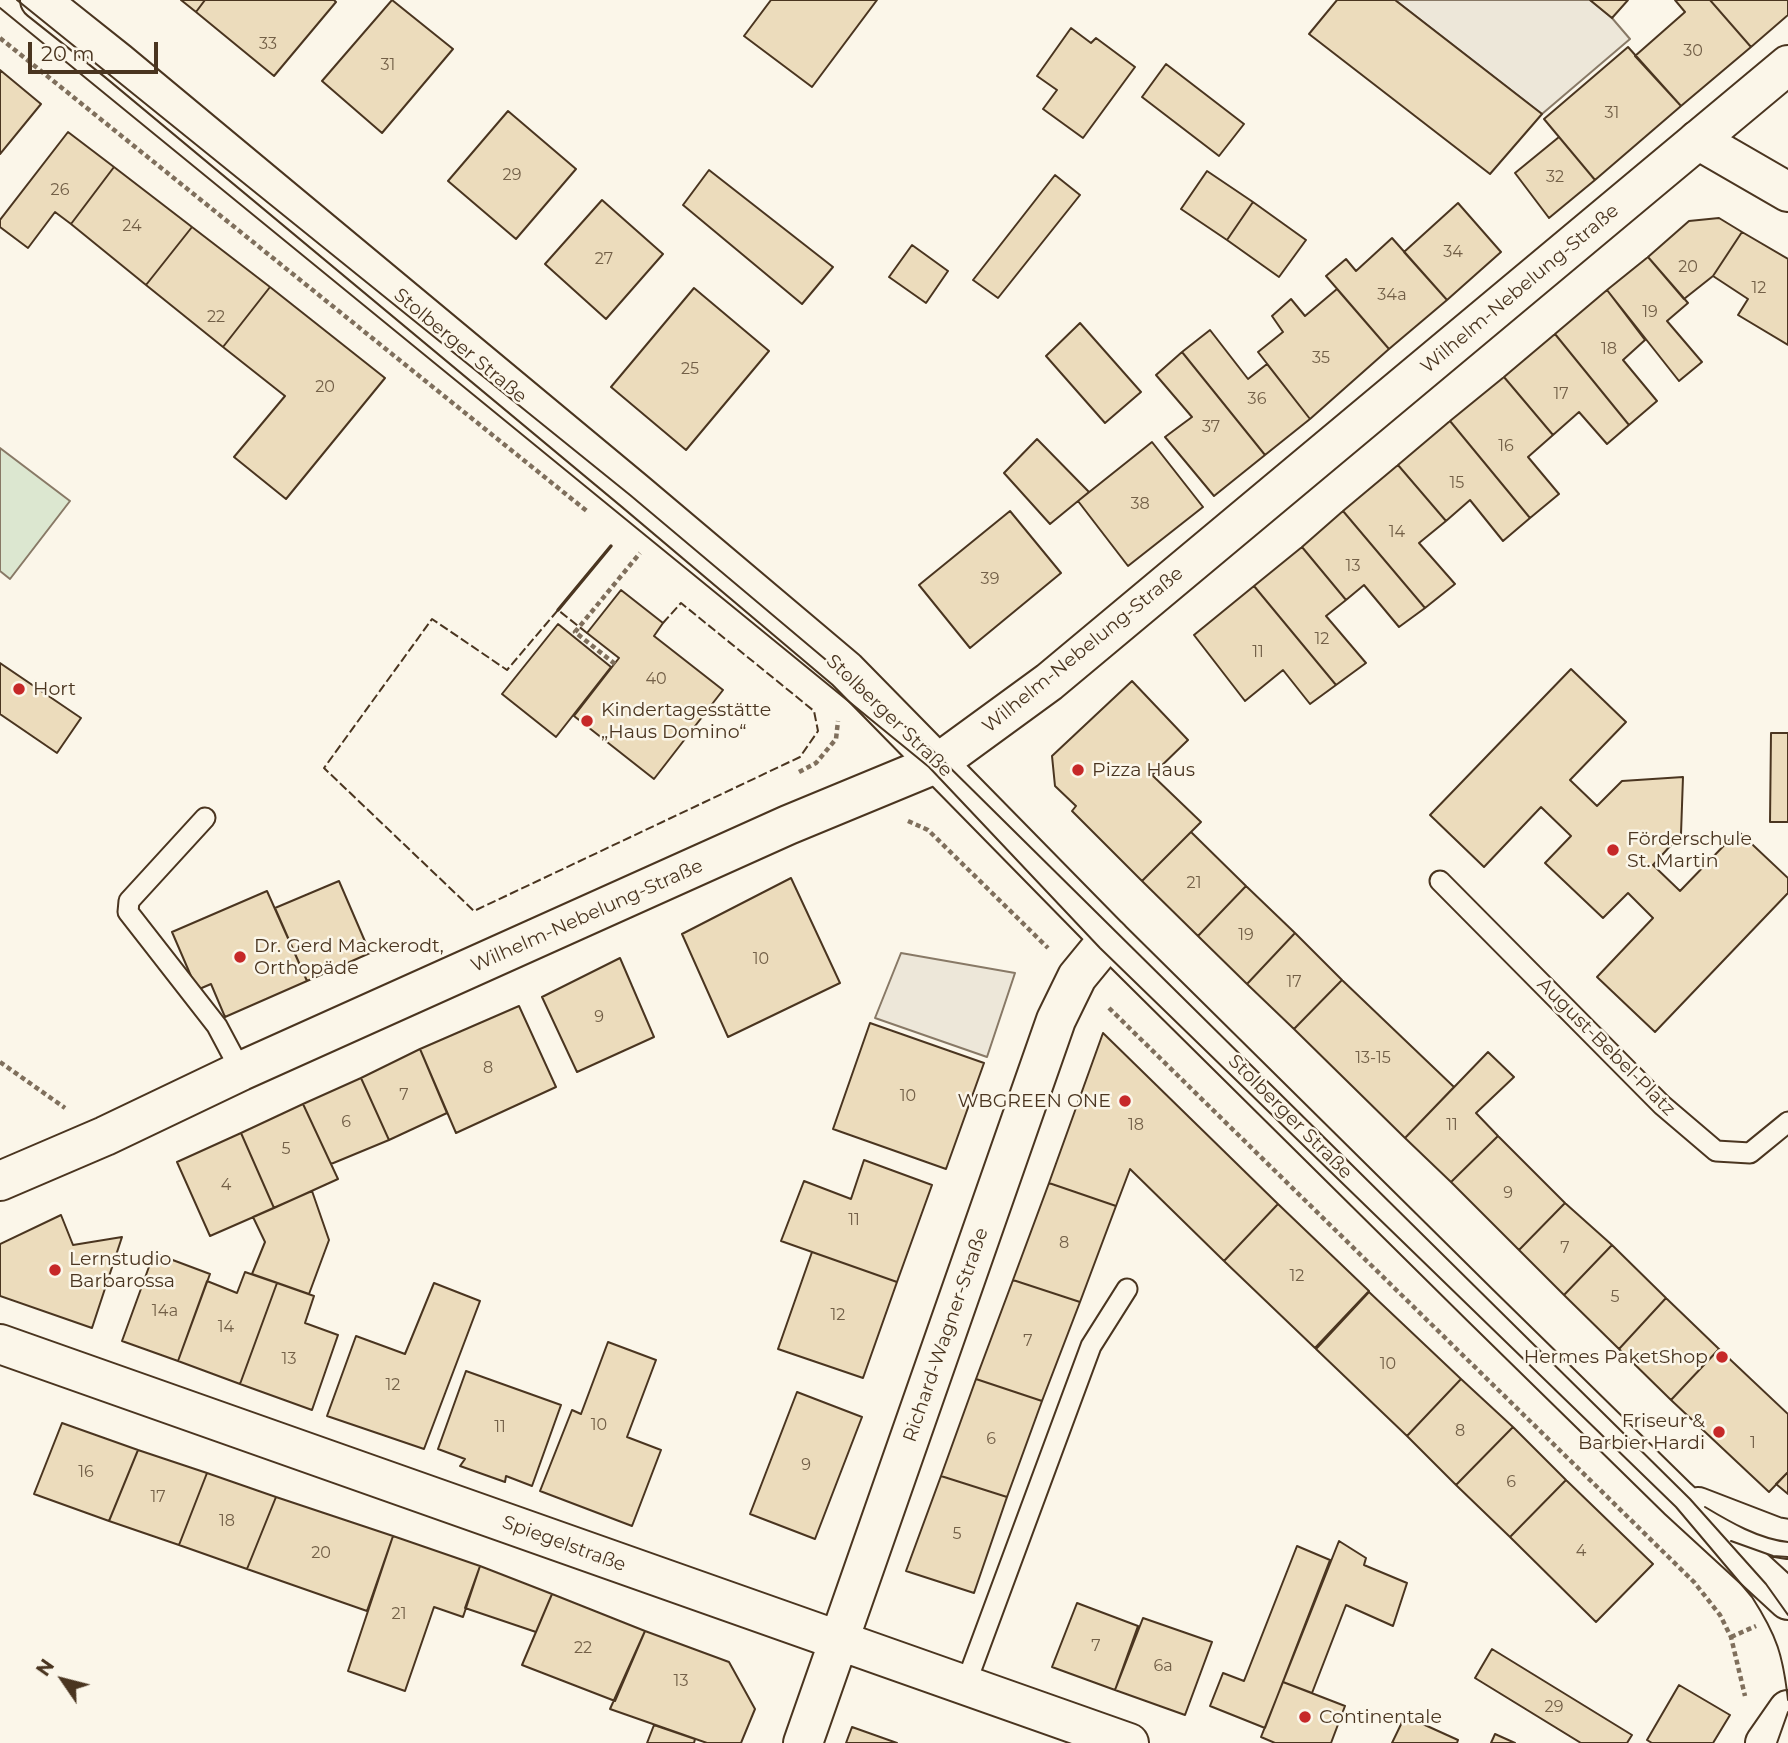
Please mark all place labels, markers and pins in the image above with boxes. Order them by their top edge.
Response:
place label: Hort [33,678,76,700]
marker: Hort [11,681,27,697]
place label: Kindertagesstätte „Haus Domino“ [601,699,771,743]
marker: Kindertagesstätte „Haus Domino“ [579,713,595,729]
place label: Pizza Haus [1092,759,1195,781]
marker: Pizza Haus [1070,762,1086,778]
place label: Förderschule St. Martin [1627,828,1752,872]
marker: Förderschule St. Martin [1605,842,1621,858]
place label: Dr. Gerd Mackerodt, Orthopäde [254,935,444,979]
marker: Dr. Gerd Mackerodt, Orthopäde [232,949,248,965]
place label: WBGREEN ONE [957,1090,1111,1112]
marker: WBGREEN ONE [1117,1093,1133,1109]
place label: Lernstudio Barbarossa [69,1248,175,1292]
marker: Lernstudio Barbarossa [47,1262,63,1278]
place label: Hermes PaketShop [1524,1346,1708,1368]
marker: Hermes PaketShop [1714,1349,1730,1365]
place label: Friseur & Barbier Hardi [1578,1410,1705,1454]
marker: Friseur & Barbier Hardi [1711,1424,1727,1440]
place label: Continentale [1319,1706,1442,1728]
marker: Continentale [1297,1709,1313,1725]

